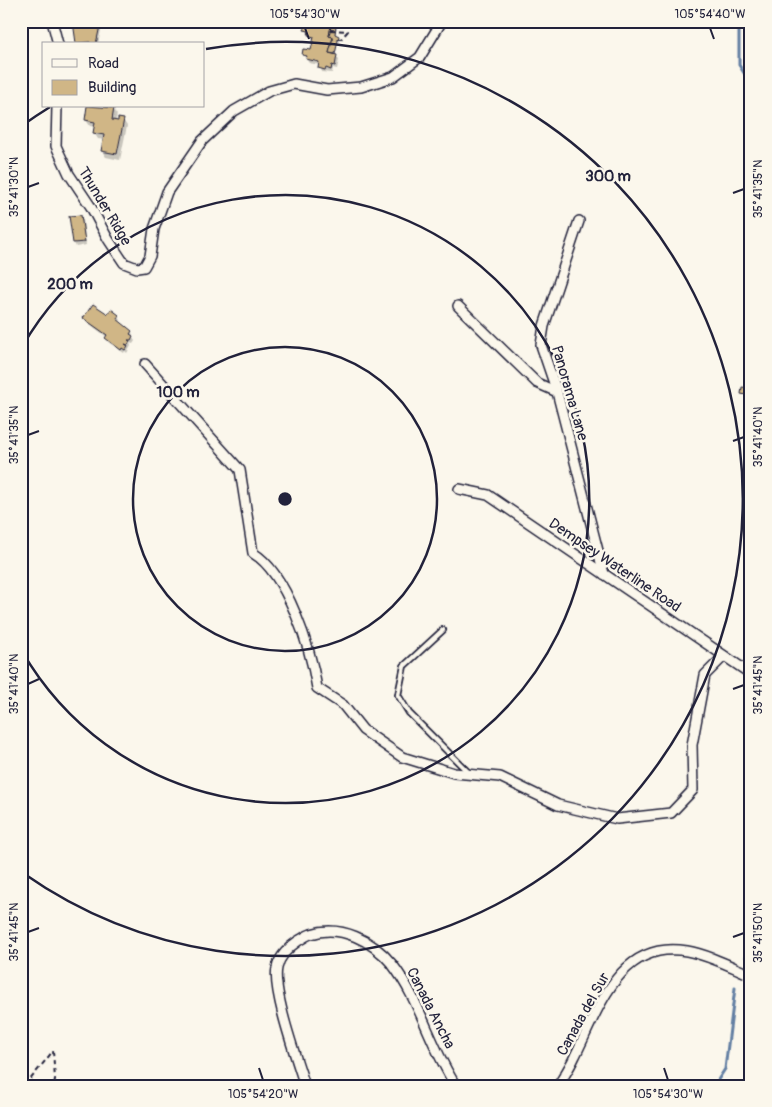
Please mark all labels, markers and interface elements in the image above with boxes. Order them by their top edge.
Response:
text: 105°54'30"W [270,7,340,22]
text: 105°54'40"W [675,7,745,22]
legend [42,42,205,108]
text: Road [88,54,119,73]
text: Building [88,78,136,97]
text: 35°41'30"N [7,157,22,217]
text: 35°41'35"N [751,160,766,218]
street label: Thunder Ridge [74,163,136,250]
text: 300 m [585,167,631,186]
text: 200 m [47,275,93,294]
street label: Panorama Lane [547,344,592,443]
text: 100 m [157,383,199,402]
text: 35°41'35"N [7,406,22,464]
text: 35°41'40"N [751,407,766,467]
centre of rings [276,490,294,508]
street label: Dempsey Waterline Road [545,514,684,617]
text: 35°41'40"N [7,654,22,714]
text: 35°41'45"N [751,656,766,714]
text: 35°41'45"N [7,903,22,961]
text: 35°41'50"N [751,903,766,963]
street label: Canada Ancha [402,964,459,1052]
street label: Canada del Sur [553,969,614,1059]
text: 105°54'20"W [228,1087,298,1102]
text: 105°54'30"W [633,1087,703,1102]

